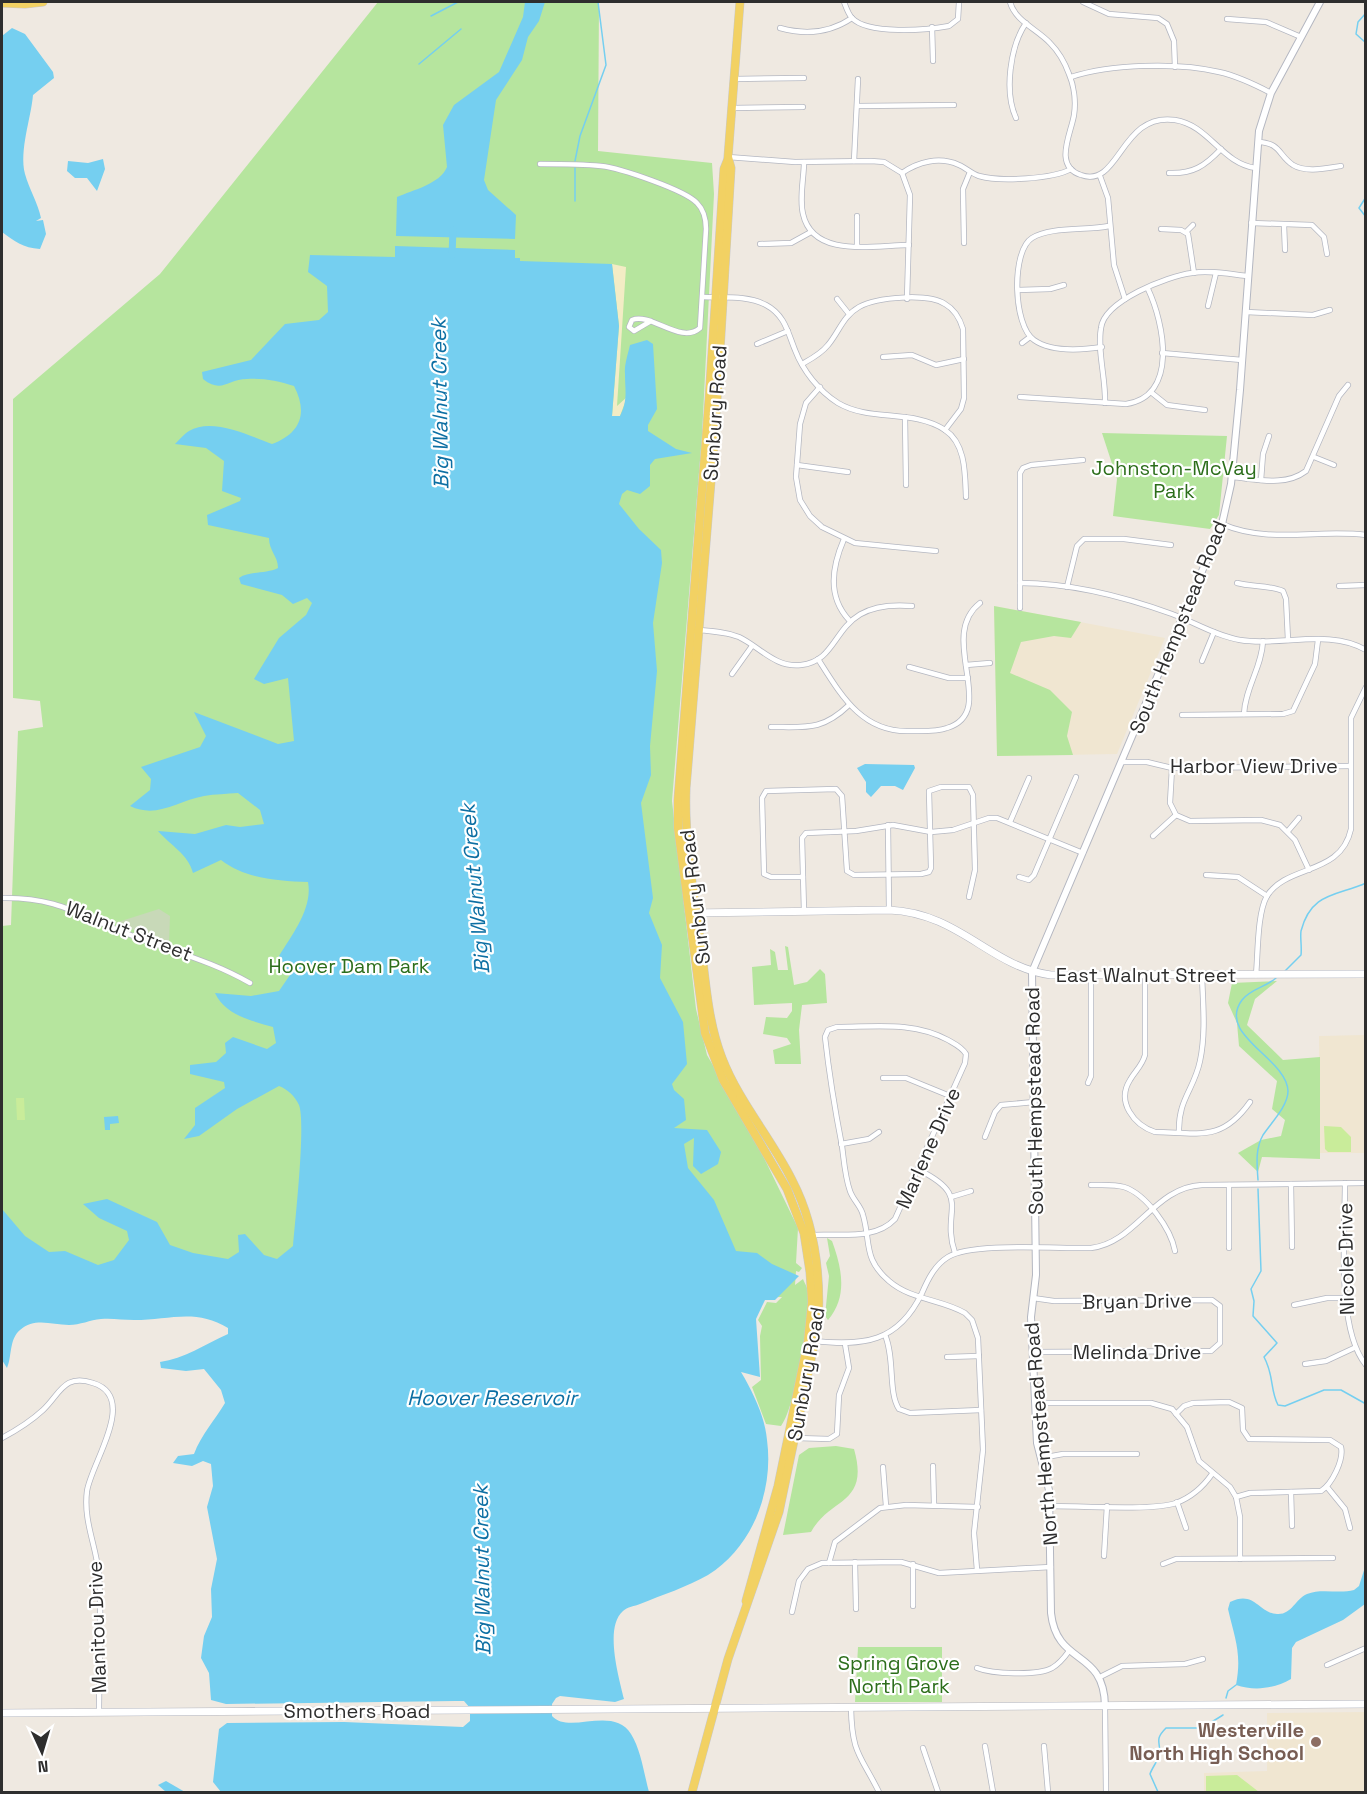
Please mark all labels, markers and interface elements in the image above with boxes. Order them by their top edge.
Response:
water label: Big Walnut Creek [424,316,454,490]
street label: Sunbury Road [697,344,733,482]
park label: Johnston-McVay Park [1091,455,1257,504]
street label: South Hempstead Road [1123,517,1233,737]
street label: Harbor View Drive [1170,753,1338,779]
water label: Big Walnut Creek [453,800,495,975]
street label: Sunbury Road [674,828,716,966]
street label: Walnut Street [62,895,196,967]
park label: Hoover Dam Park [268,953,430,979]
street label: East Walnut Street [1056,962,1236,988]
street label: South Hempstead Road [1019,987,1049,1215]
street label: Marlene Drive [890,1083,966,1213]
street label: Nicole Drive [1332,1203,1360,1315]
street label: Bryan Drive [1082,1287,1192,1315]
street label: Sunbury Road [781,1305,831,1443]
street label: North Hempstead Road [1018,1321,1064,1547]
street label: Melinda Drive [1073,1339,1201,1365]
water label: Hoover Reservoir [407,1384,579,1411]
water label: Big Walnut Creek [466,1482,496,1656]
street label: Manitou Drive [82,1560,112,1694]
park label: Spring Grove North Park [838,1650,960,1699]
street label: Smothers Road [284,1698,430,1724]
place label: Westerville North High School [1129,1717,1304,1766]
north arrow [12,1722,72,1782]
marker: Westerville North High School [1309,1735,1323,1749]
text: N [37,1756,49,1777]

